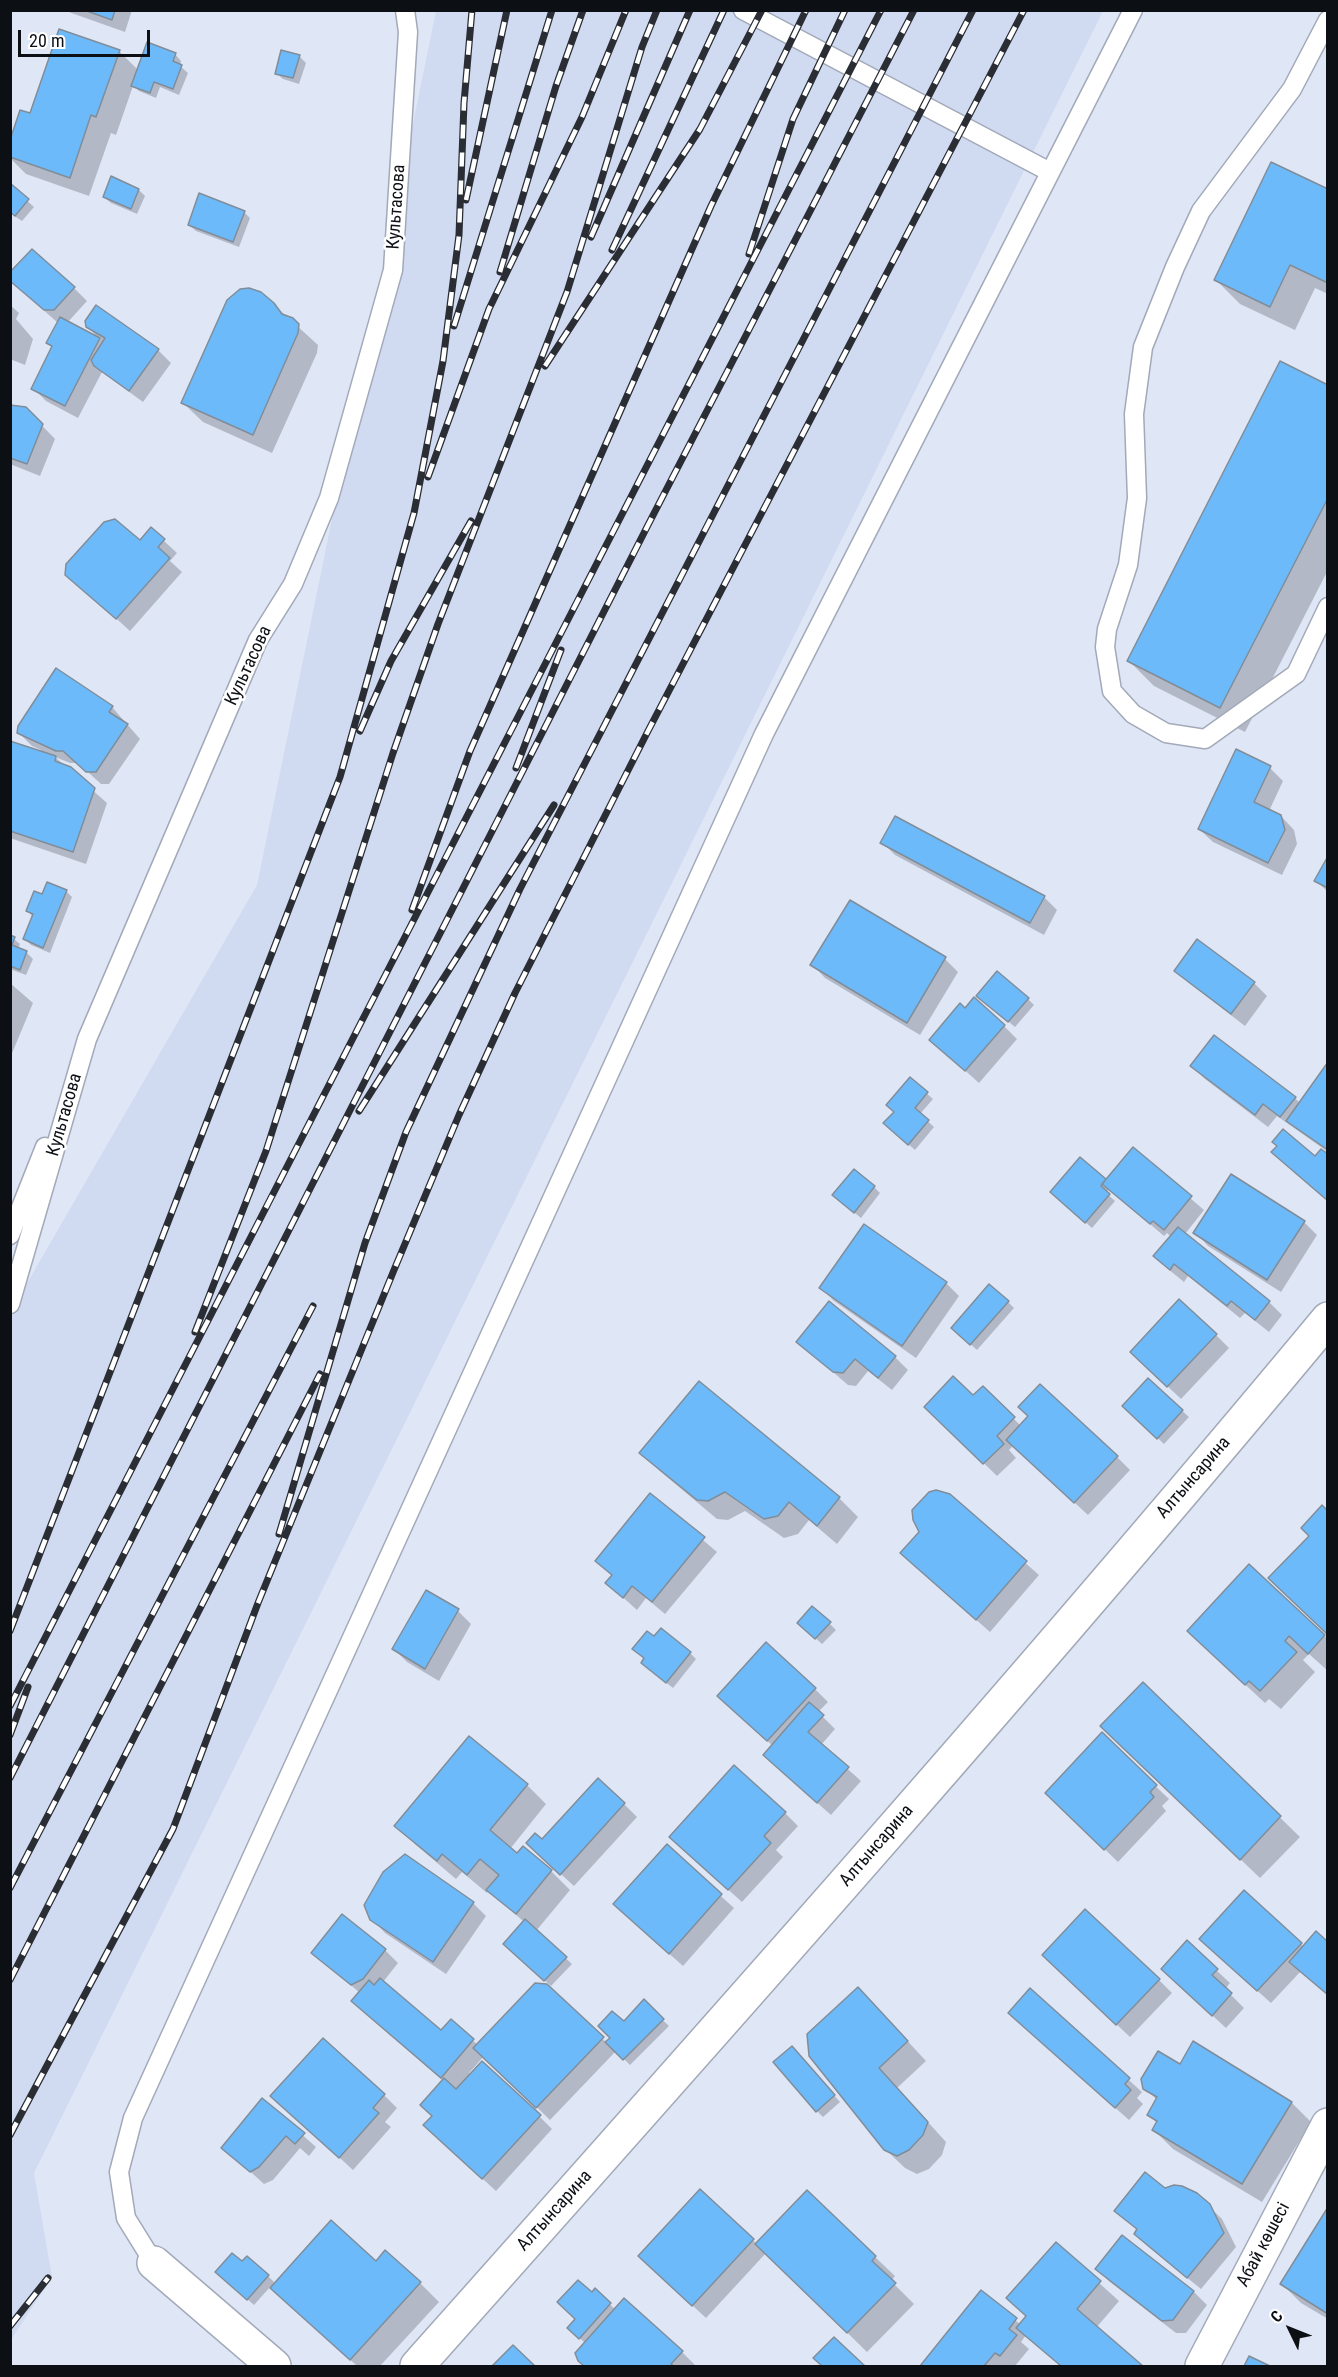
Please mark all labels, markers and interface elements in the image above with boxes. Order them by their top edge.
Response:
scale bar [21,18,153,56]
text: 20 m [29,30,64,51]
street label: Культасова [383,164,411,250]
street label: Культасова [221,623,277,709]
street label: Культасова [43,1071,87,1159]
street label: Алтынсарина [1153,1433,1235,1523]
street label: Алтынсарина [836,1801,918,1891]
street label: Алтынсарина [513,2166,597,2256]
street label: Абай көшесі [1233,2199,1295,2291]
north arrow [1260,2299,1320,2359]
text: С [1266,2307,1287,2326]

